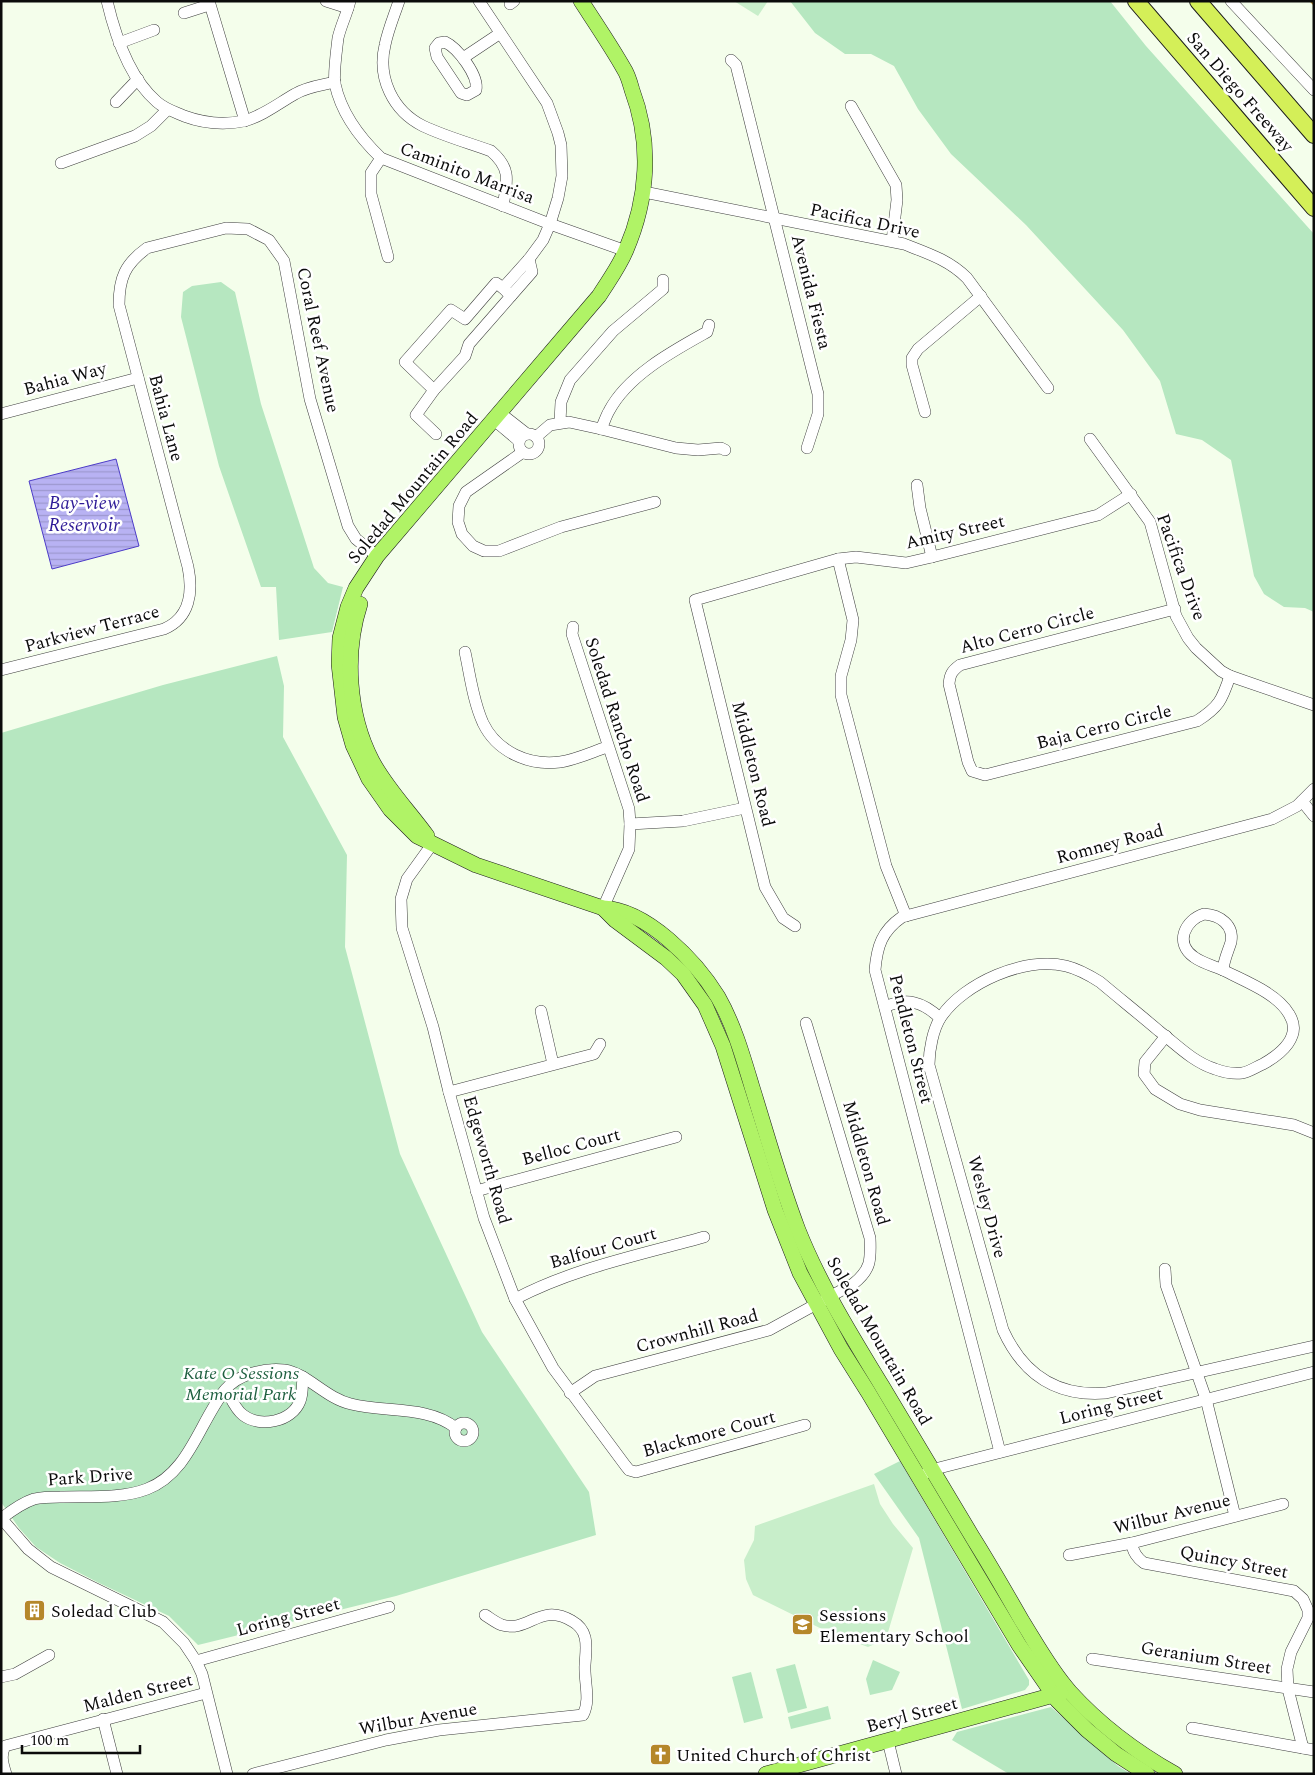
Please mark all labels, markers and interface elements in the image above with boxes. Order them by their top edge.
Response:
street label: San Diego Freeway [1180,26,1301,159]
street label: Caminito Marrisa [396,135,538,211]
street label: Pacifica Drive [807,196,923,246]
street label: Avenida Fiesta [784,232,838,352]
street label: Coral Reef Avenue [289,265,347,415]
street label: Bahia Way [21,355,111,403]
street label: Bahia Lane [141,371,191,465]
street label: Soledad Mountain Road [341,406,485,570]
water label: Bay-view Reservoir [48,489,120,540]
street label: Amity Street [903,507,1007,557]
street label: Pacifica Drive [1149,510,1213,624]
street label: Parkview Terrace [22,598,162,660]
street label: Alto Cerro Circle [957,599,1097,661]
street label: Soledad Rancho Road [578,634,656,806]
street label: Baja Cerro Circle [1034,697,1174,757]
street label: Middleton Road [724,698,782,830]
street label: Romney Road [1053,817,1167,871]
street label: Pendleton Street [882,971,940,1107]
street label: Edgeworth Road [456,1093,518,1227]
street label: Middleton Road [835,1097,897,1229]
street label: Belloc Court [519,1121,623,1173]
street label: Wesley Drive [960,1153,1014,1261]
street label: Balfour Court [546,1220,660,1276]
street label: Soledad Mountain Road [820,1252,938,1430]
street label: Crownhill Road [633,1302,761,1360]
park label: Kate O Sessions Memorial Park [183,1360,300,1408]
street label: Loring Street [1056,1380,1166,1432]
street label: Blackmore Court [640,1403,778,1465]
street label: Park Drive [46,1461,134,1493]
street label: Wilbur Avenue [1111,1486,1233,1542]
street label: Quincy Street [1178,1538,1290,1586]
street label: Loring Street [233,1590,343,1644]
place label: Soledad Club [51,1598,157,1625]
building icon: Soledad Club [23,1599,47,1623]
place label: Sessions Elementary School [819,1602,969,1650]
school or university icon: Sessions Elementary School [791,1613,815,1637]
street label: Geranium Street [1139,1634,1273,1682]
street label: Malden Street [80,1666,196,1720]
street label: Beryl Street [863,1690,961,1740]
street label: Wilbur Avenue [357,1695,479,1743]
scale bar [22,1722,140,1754]
text: 100 m [30,1729,69,1752]
place label: United Church of Christ [676,1742,871,1769]
church icon: United Church of Christ [648,1743,672,1767]

